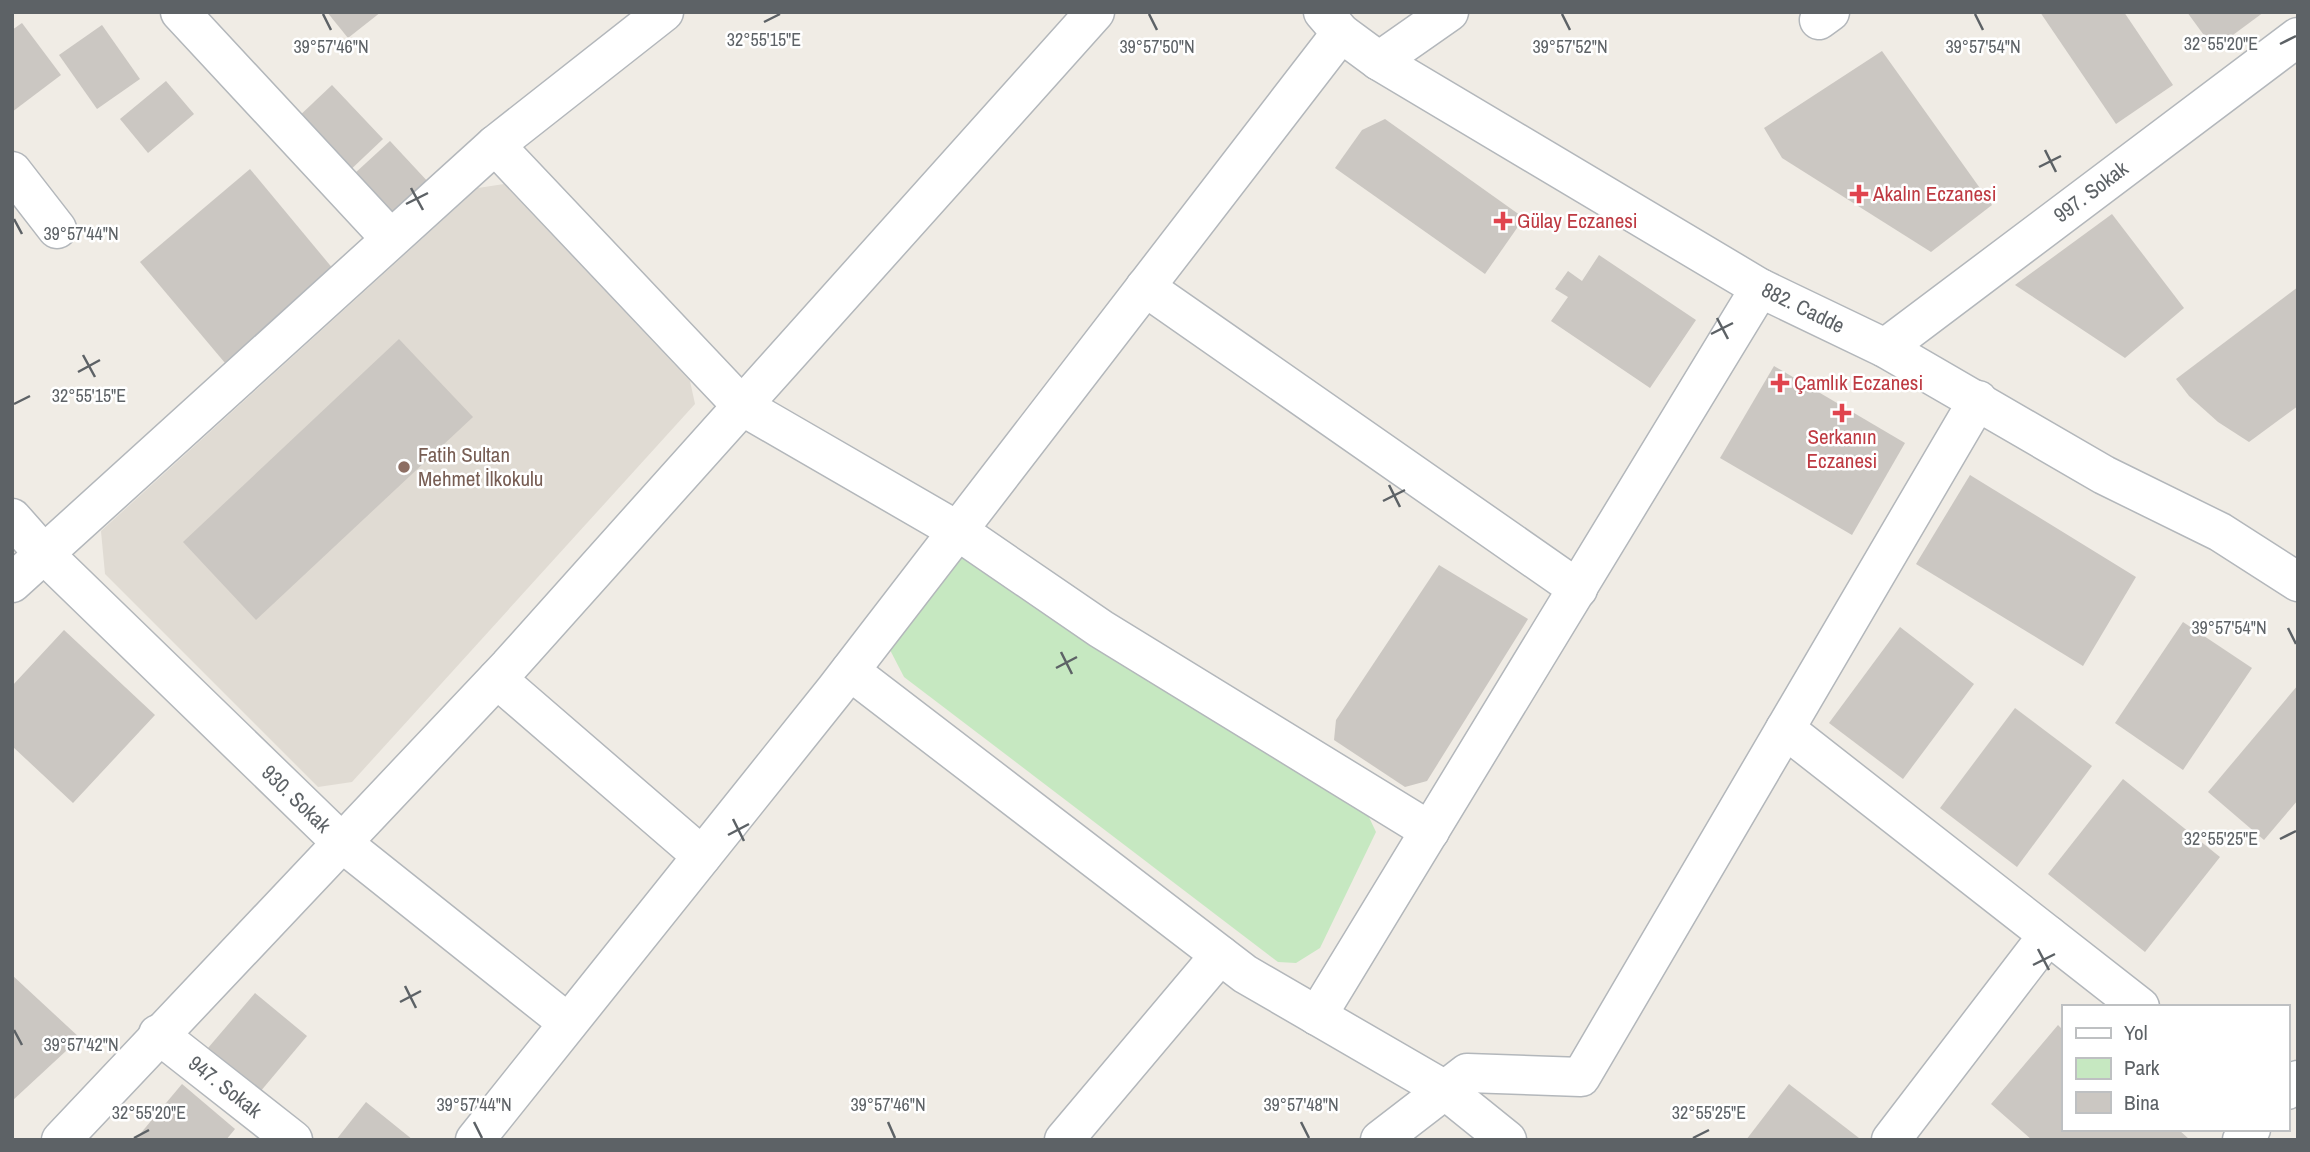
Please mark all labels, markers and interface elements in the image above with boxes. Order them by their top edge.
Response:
text: 32°55'15"E [727,27,801,52]
text: 32°55'20"E [2184,31,2258,56]
text: 39°57'46"N [293,34,369,59]
text: 39°57'50"N [1119,34,1195,59]
text: 39°57'52"N [1532,34,1608,59]
text: 39°57'54"N [1945,34,2021,59]
street label: 997. Sokak [2048,154,2134,229]
place label: Akalın Eczanesi [1872,179,1996,208]
marker: Akalın Eczanesi [1851,186,1867,202]
place label: Gülay Eczanesi [1517,206,1638,235]
marker: Gülay Eczanesi [1495,213,1511,229]
text: 39°57'44"N [43,221,119,246]
street label: 882. Cadde [1757,275,1850,340]
place label: Çamlık Eczanesi [1794,368,1923,397]
marker: Çamlık Eczanesi [1772,375,1788,391]
text: 32°55'15"E [52,383,126,408]
marker: Serkanın Eczanesi [1834,405,1850,421]
place label: Serkanın Eczanesi [1807,422,1877,475]
place label: Fatih Sultan Mehmet İlkokulu [418,440,543,493]
marker: Fatih Sultan Mehmet İlkokulu [396,459,412,475]
text: 39°57'54"N [2191,615,2267,640]
street label: 930. Sokak [255,758,338,839]
text: 32°55'25"E [2184,826,2258,851]
legend [2062,1005,2289,1131]
text: Yol [2124,1018,2148,1047]
text: 39°57'42"N [43,1032,119,1057]
street label: 947. Sokak [182,1049,268,1125]
text: Park [2124,1053,2160,1082]
text: Bina [2124,1088,2160,1117]
text: 39°57'44"N [436,1092,512,1117]
text: 39°57'46"N [850,1092,926,1117]
text: 39°57'48"N [1263,1092,1339,1117]
text: 32°55'20"E [112,1100,186,1125]
text: 32°55'25"E [1672,1100,1746,1125]

